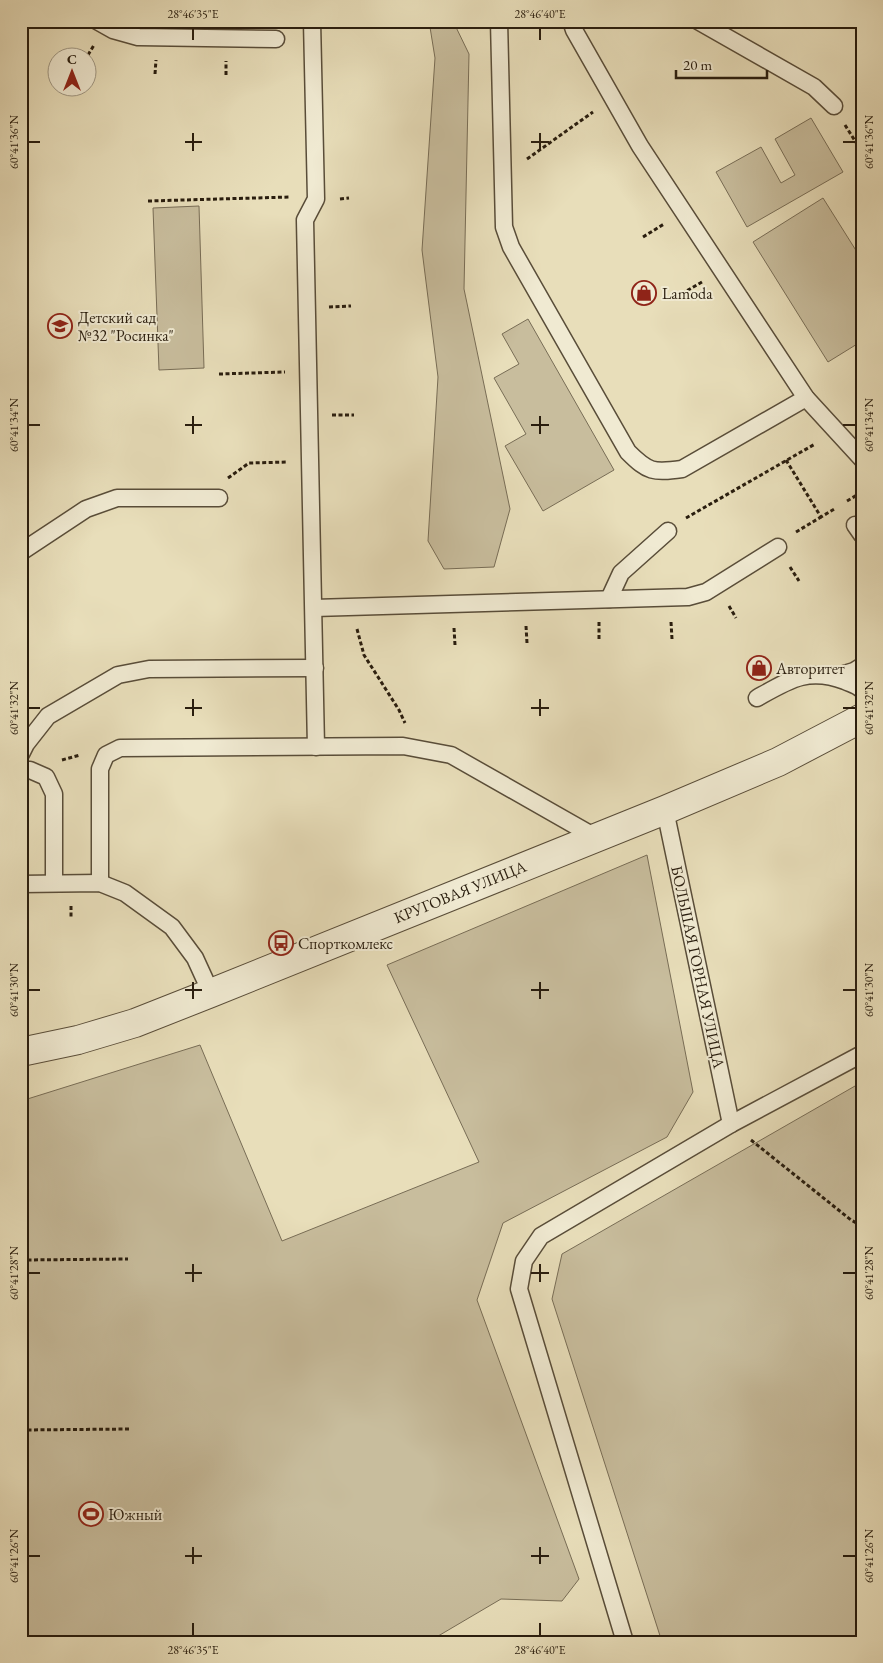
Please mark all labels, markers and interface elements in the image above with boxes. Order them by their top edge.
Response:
text: 28°46'35"E [167,6,219,22]
text: 28°46'40"E [514,6,566,22]
north arrow [48,48,98,98]
scale bar [676,48,767,80]
text: С [67,50,77,68]
text: 20 m [683,55,712,74]
text: 60°41'36"N [6,115,22,169]
text: 60°41'36"N [861,115,877,169]
shop icon: Lamoda [631,280,657,306]
place label: Lamoda [662,283,713,304]
place label: Детский сад №32 "Росинка" [78,307,174,346]
school or university icon: Детский сад №32 "Росинка" [47,313,73,339]
text: 60°41'34"N [6,398,22,452]
text: 60°41'34"N [861,398,877,452]
shop icon: Авторитет [746,655,772,681]
place label: Авторитет [775,658,845,679]
text: 60°41'32"N [6,681,22,735]
text: 60°41'32"N [861,681,877,735]
street label: КРУГОВАЯ УЛИЦА [391,856,530,928]
street label: БОЛЬШАЯ ГОРНАЯ УЛИЦА [666,864,730,1071]
bus stop icon: Спорткомлекс [268,930,294,956]
place label: Спорткомлекс [298,933,393,954]
text: 60°41'30"N [6,963,22,1017]
text: 60°41'30"N [861,963,877,1017]
text: 60°41'28"N [6,1246,22,1300]
text: 60°41'28"N [861,1246,877,1300]
sports icon: Южный [78,1501,104,1527]
place label: Южный [108,1504,163,1525]
text: 60°41'26"N [6,1529,22,1583]
text: 60°41'26"N [861,1529,877,1583]
text: 28°46'35"E [167,1642,219,1658]
text: 28°46'40"E [514,1642,566,1658]

